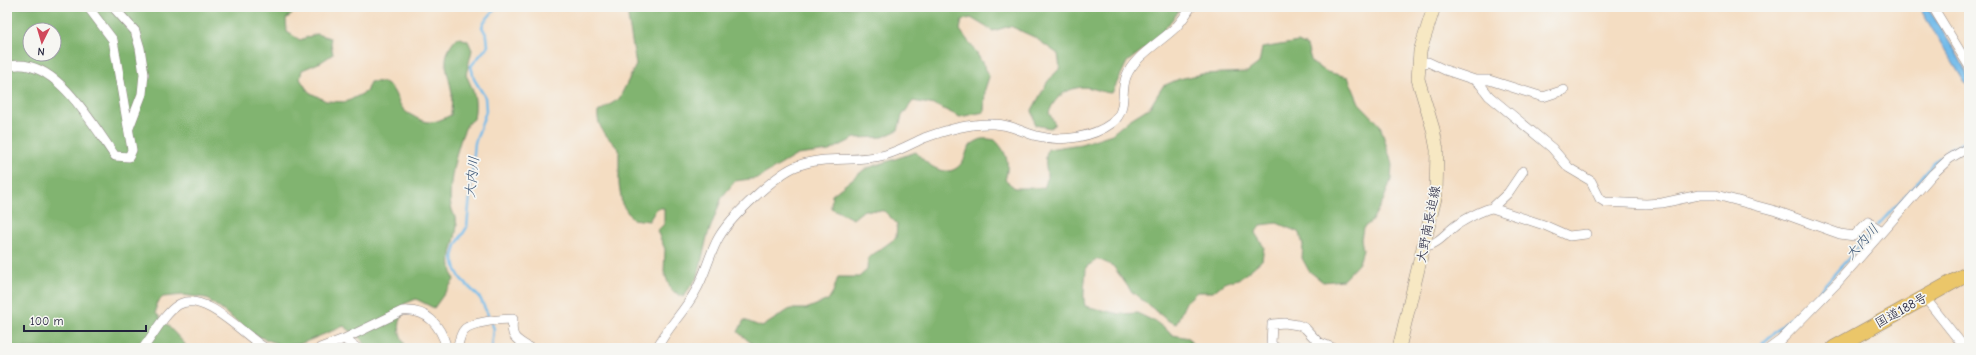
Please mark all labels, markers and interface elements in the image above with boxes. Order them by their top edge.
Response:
north arrow [22,22,62,62]
text: N [37,45,45,58]
water label: 大内川 [461,155,483,199]
street label: 大野南長迫線 [1413,183,1443,264]
water label: 大内川 [1842,221,1882,263]
street label: 国道188号 [1872,289,1930,331]
scale bar [24,307,146,333]
text: 100 m [30,314,63,328]

